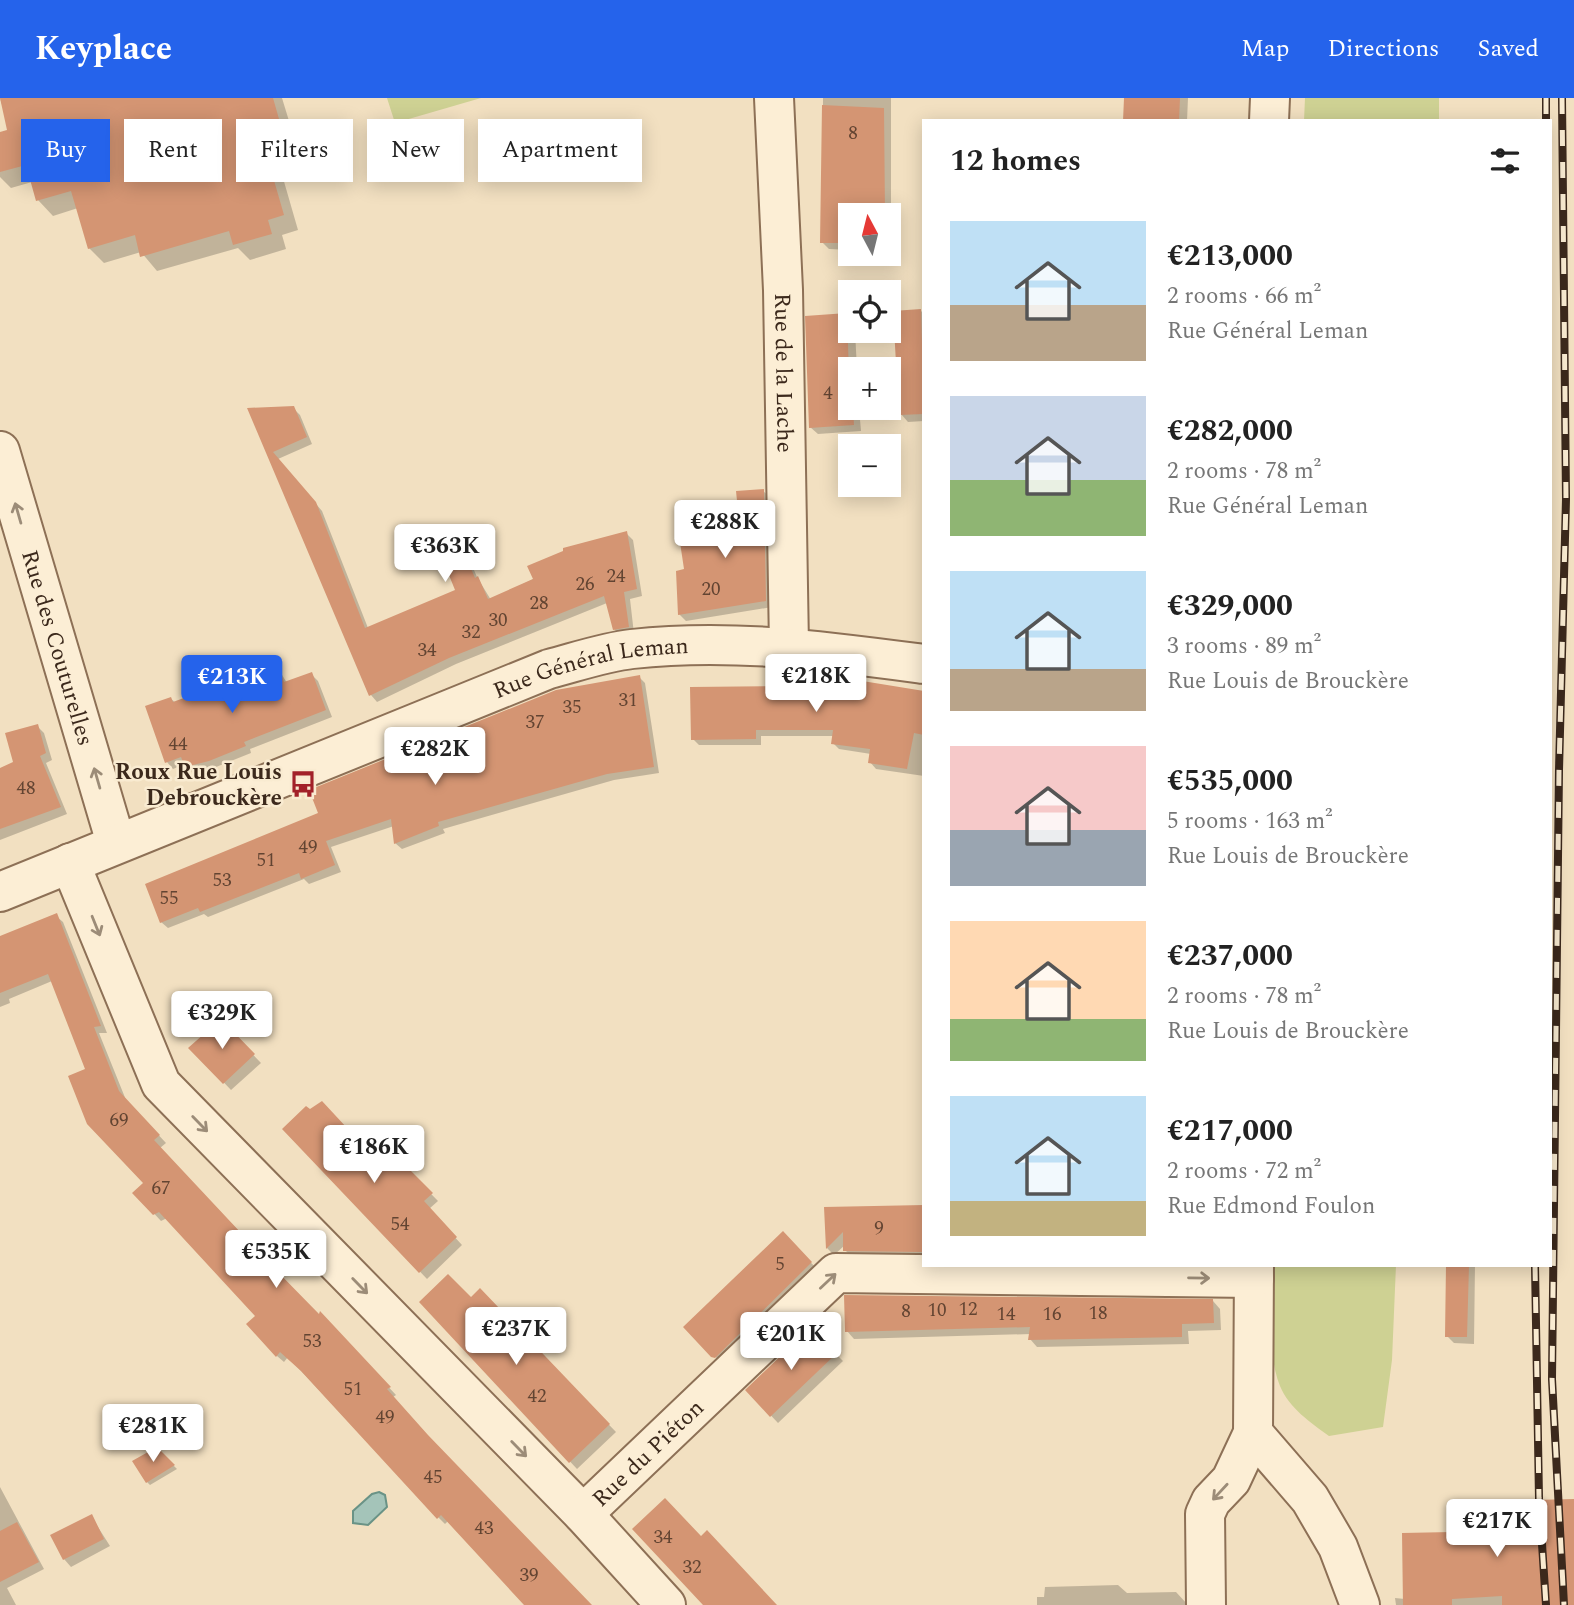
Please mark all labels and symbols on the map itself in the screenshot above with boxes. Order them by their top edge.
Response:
house number: 8 [848,119,858,148]
north arrow [838,203,901,266]
street label: Rue de la Lache [764,293,802,453]
house number: 4 [823,379,833,408]
pin: €288K [676,500,774,560]
one-way arrow [11,502,24,524]
pin: €363K [396,524,494,584]
street label: Rue des Couturelles [11,546,102,750]
house number: 24 [606,562,626,591]
house number: 26 [575,570,595,599]
house number: 20 [701,575,721,604]
house number: 28 [529,589,549,618]
house number: 30 [488,606,508,635]
house number: 32 [461,618,481,647]
street label: Rue Général Leman [488,629,689,709]
house number: 34 [417,636,437,665]
pin: €218K [767,654,865,714]
pin: €213K [183,656,281,715]
house number: 31 [618,686,638,715]
house number: 35 [562,693,582,722]
house number: 37 [525,708,545,737]
pin: €282K [386,728,484,787]
house number: 44 [168,730,188,759]
place label: Roux Rue Louis Debrouckère [115,755,282,816]
one-way arrow [89,767,102,789]
bus stop icon: Roux Rue Louis Debrouckère [288,769,318,799]
house number: 48 [16,774,36,803]
house number: 49 [298,833,318,862]
house number: 51 [256,846,276,875]
house number: 53 [212,866,232,895]
house number: 55 [159,884,179,913]
one-way arrow [90,914,103,936]
pin: €329K [173,992,271,1051]
house number: 69 [109,1106,129,1135]
one-way arrow [192,1115,209,1132]
pin: €186K [325,1126,423,1185]
house number: 67 [151,1174,171,1203]
house number: 54 [390,1210,410,1239]
house number: 9 [874,1214,884,1243]
pin: €535K [227,1230,325,1290]
house number: 5 [775,1250,785,1279]
one-way arrow [1187,1271,1210,1285]
one-way arrow [819,1273,837,1289]
one-way arrow [351,1278,368,1295]
house number: 12 [958,1295,978,1324]
house number: 10 [927,1296,947,1325]
house number: 8 [901,1297,911,1326]
house number: 18 [1088,1299,1108,1328]
house number: 14 [996,1300,1016,1329]
house number: 16 [1042,1300,1062,1329]
pin: €237K [467,1308,565,1367]
pin: €201K [742,1312,840,1372]
house number: 53 [302,1327,322,1356]
house number: 51 [343,1375,363,1404]
house number: 42 [527,1382,547,1411]
street label: Rue du Piéton [584,1392,713,1516]
house number: 49 [375,1403,395,1432]
pin: €281K [104,1404,202,1464]
one-way arrow [511,1440,528,1457]
house number: 45 [423,1463,443,1492]
one-way arrow [1211,1483,1228,1500]
pin: €217K [1448,1500,1546,1559]
house number: 43 [474,1514,494,1543]
house number: 34 [653,1523,673,1552]
house number: 32 [682,1553,702,1582]
house number: 39 [519,1561,539,1590]

